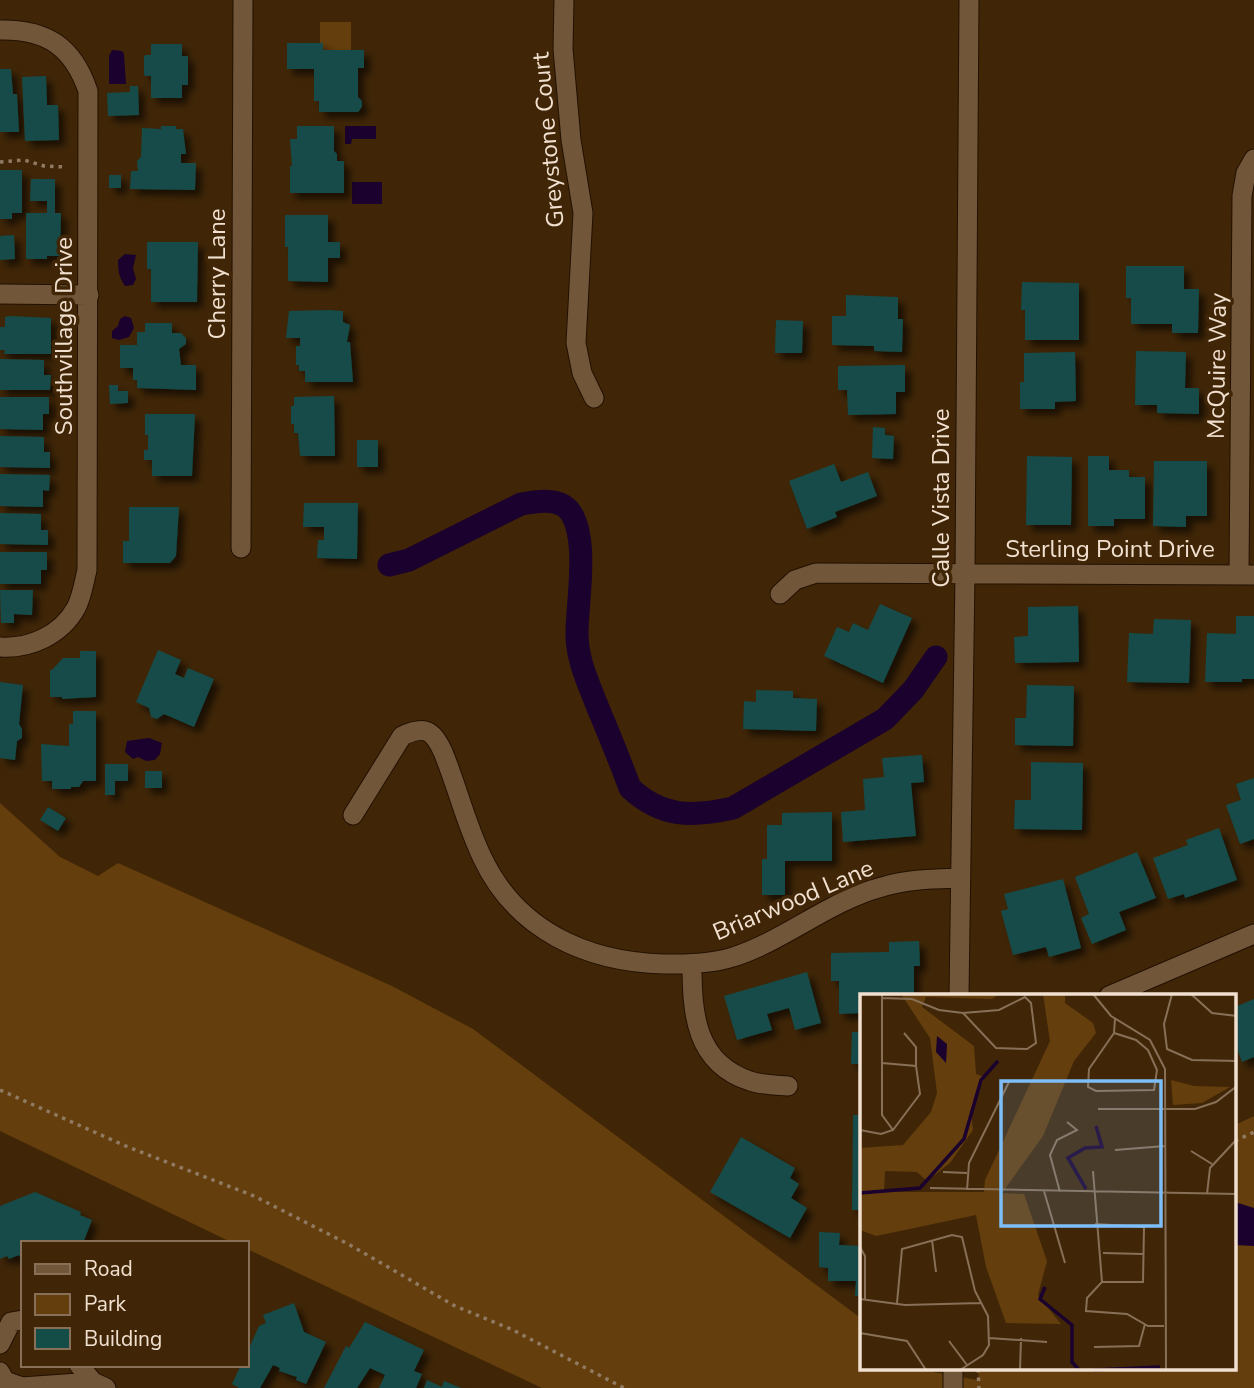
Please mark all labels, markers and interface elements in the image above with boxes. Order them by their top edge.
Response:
street label: Greystone Court [524,50,572,229]
street label: Cherry Lane [201,208,233,340]
street label: Southvillage Drive [48,237,80,435]
street label: McQuire Way [1200,292,1234,439]
street label: Calle Vista Drive [925,408,957,588]
street label: Sterling Point Drive [1005,533,1215,565]
street label: Briarwood Lane [708,852,878,948]
inset map [860,994,1236,1370]
legend [21,1241,248,1367]
text: Road [84,1255,133,1283]
text: Park [84,1290,126,1318]
text: Building [84,1325,162,1353]

